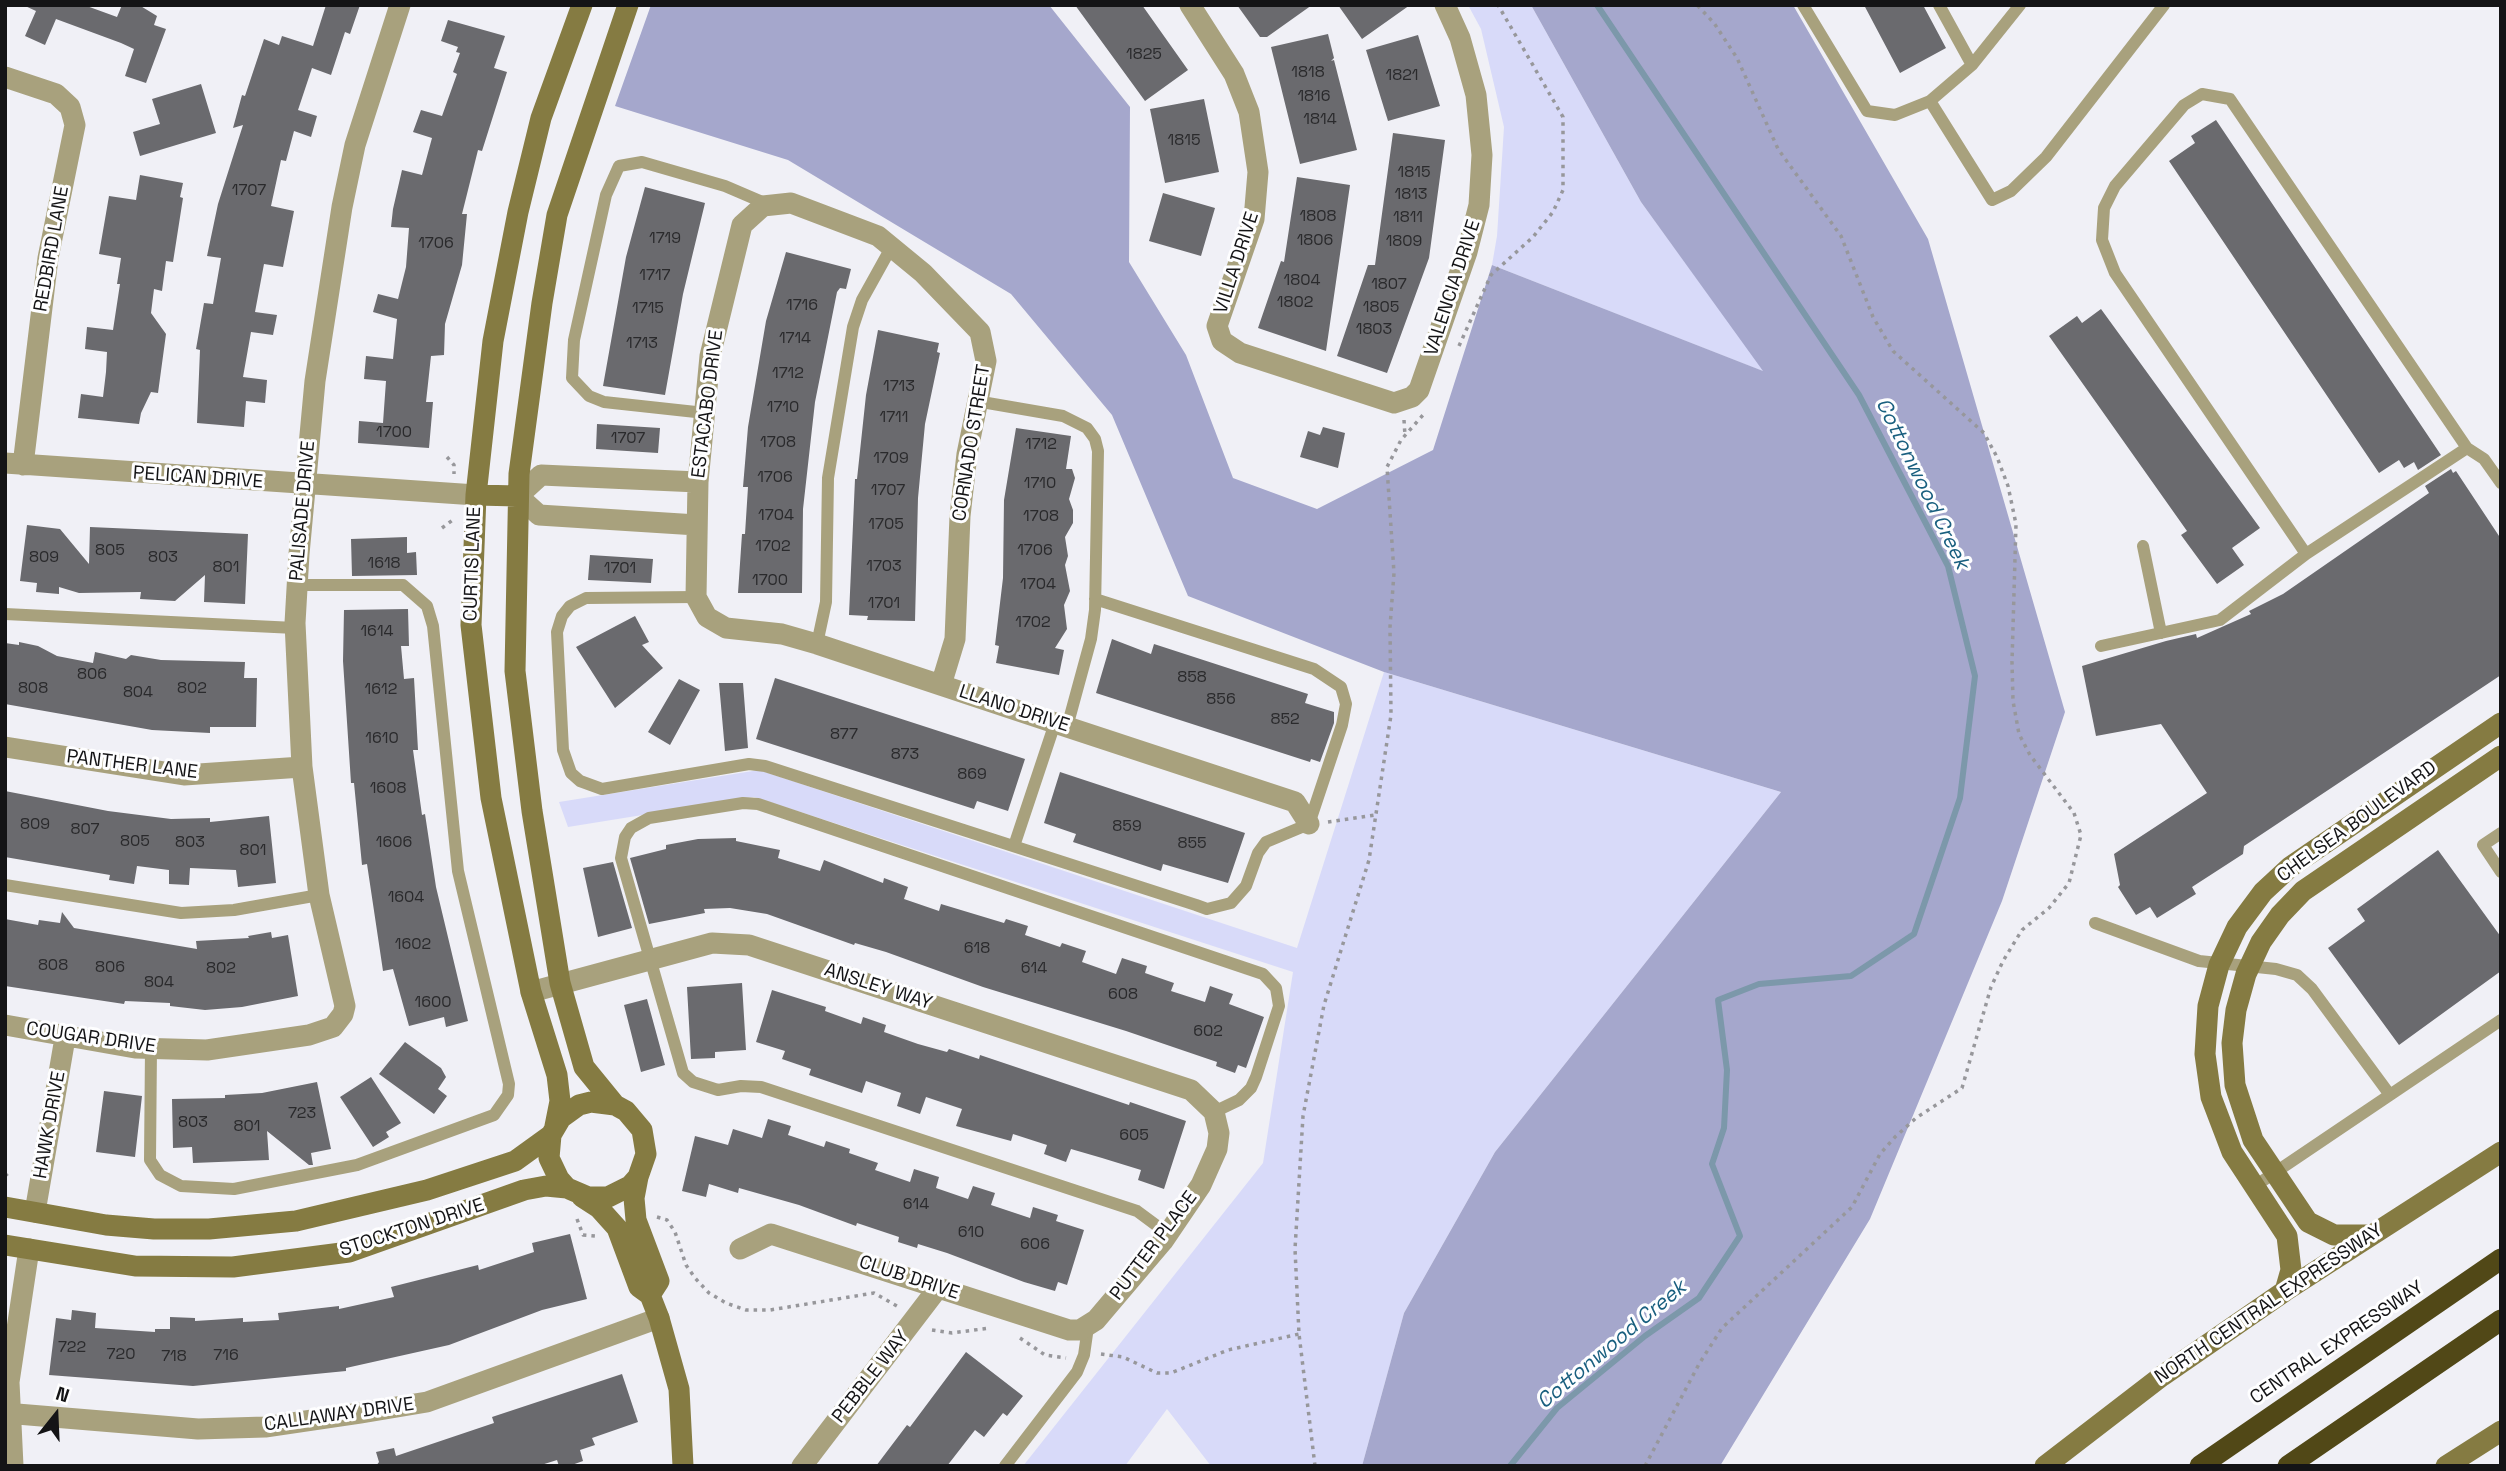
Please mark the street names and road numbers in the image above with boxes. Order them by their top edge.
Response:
street label: REDBIRD LANE [30,184,74,314]
street label: VILLA DRIVE [1210,209,1264,317]
street label: VALENCIA DRIVE [1420,217,1486,359]
street label: ESTACABO DRIVE [688,329,728,479]
street label: CORNADO STREET [948,363,996,523]
street label: PALISADE DRIVE [286,440,320,582]
street label: PELICAN DRIVE [132,462,264,494]
street label: CURTIS LANE [460,506,486,622]
street label: LLANO DRIVE [956,680,1072,738]
street label: PANTHER LANE [65,746,199,784]
street label: CHELSEA BOULEVARD [2273,757,2441,887]
street label: ANSLEY WAY [821,959,935,1015]
street label: COUGAR DRIVE [25,1018,157,1058]
street label: HAWK DRIVE [29,1069,71,1181]
street label: PUTTER PLACE [1106,1187,1202,1305]
street label: STOCKTON DRIVE [337,1194,487,1262]
street label: NORTH CENTRAL EXPRESSWAY [2151,1219,2387,1389]
street label: CLUB DRIVE [856,1251,962,1305]
street label: CENTRAL EXPRESSWAY [2246,1276,2428,1410]
street label: PEBBLE WAY [828,1326,914,1428]
street label: CALLAWAY DRIVE [263,1393,415,1437]

